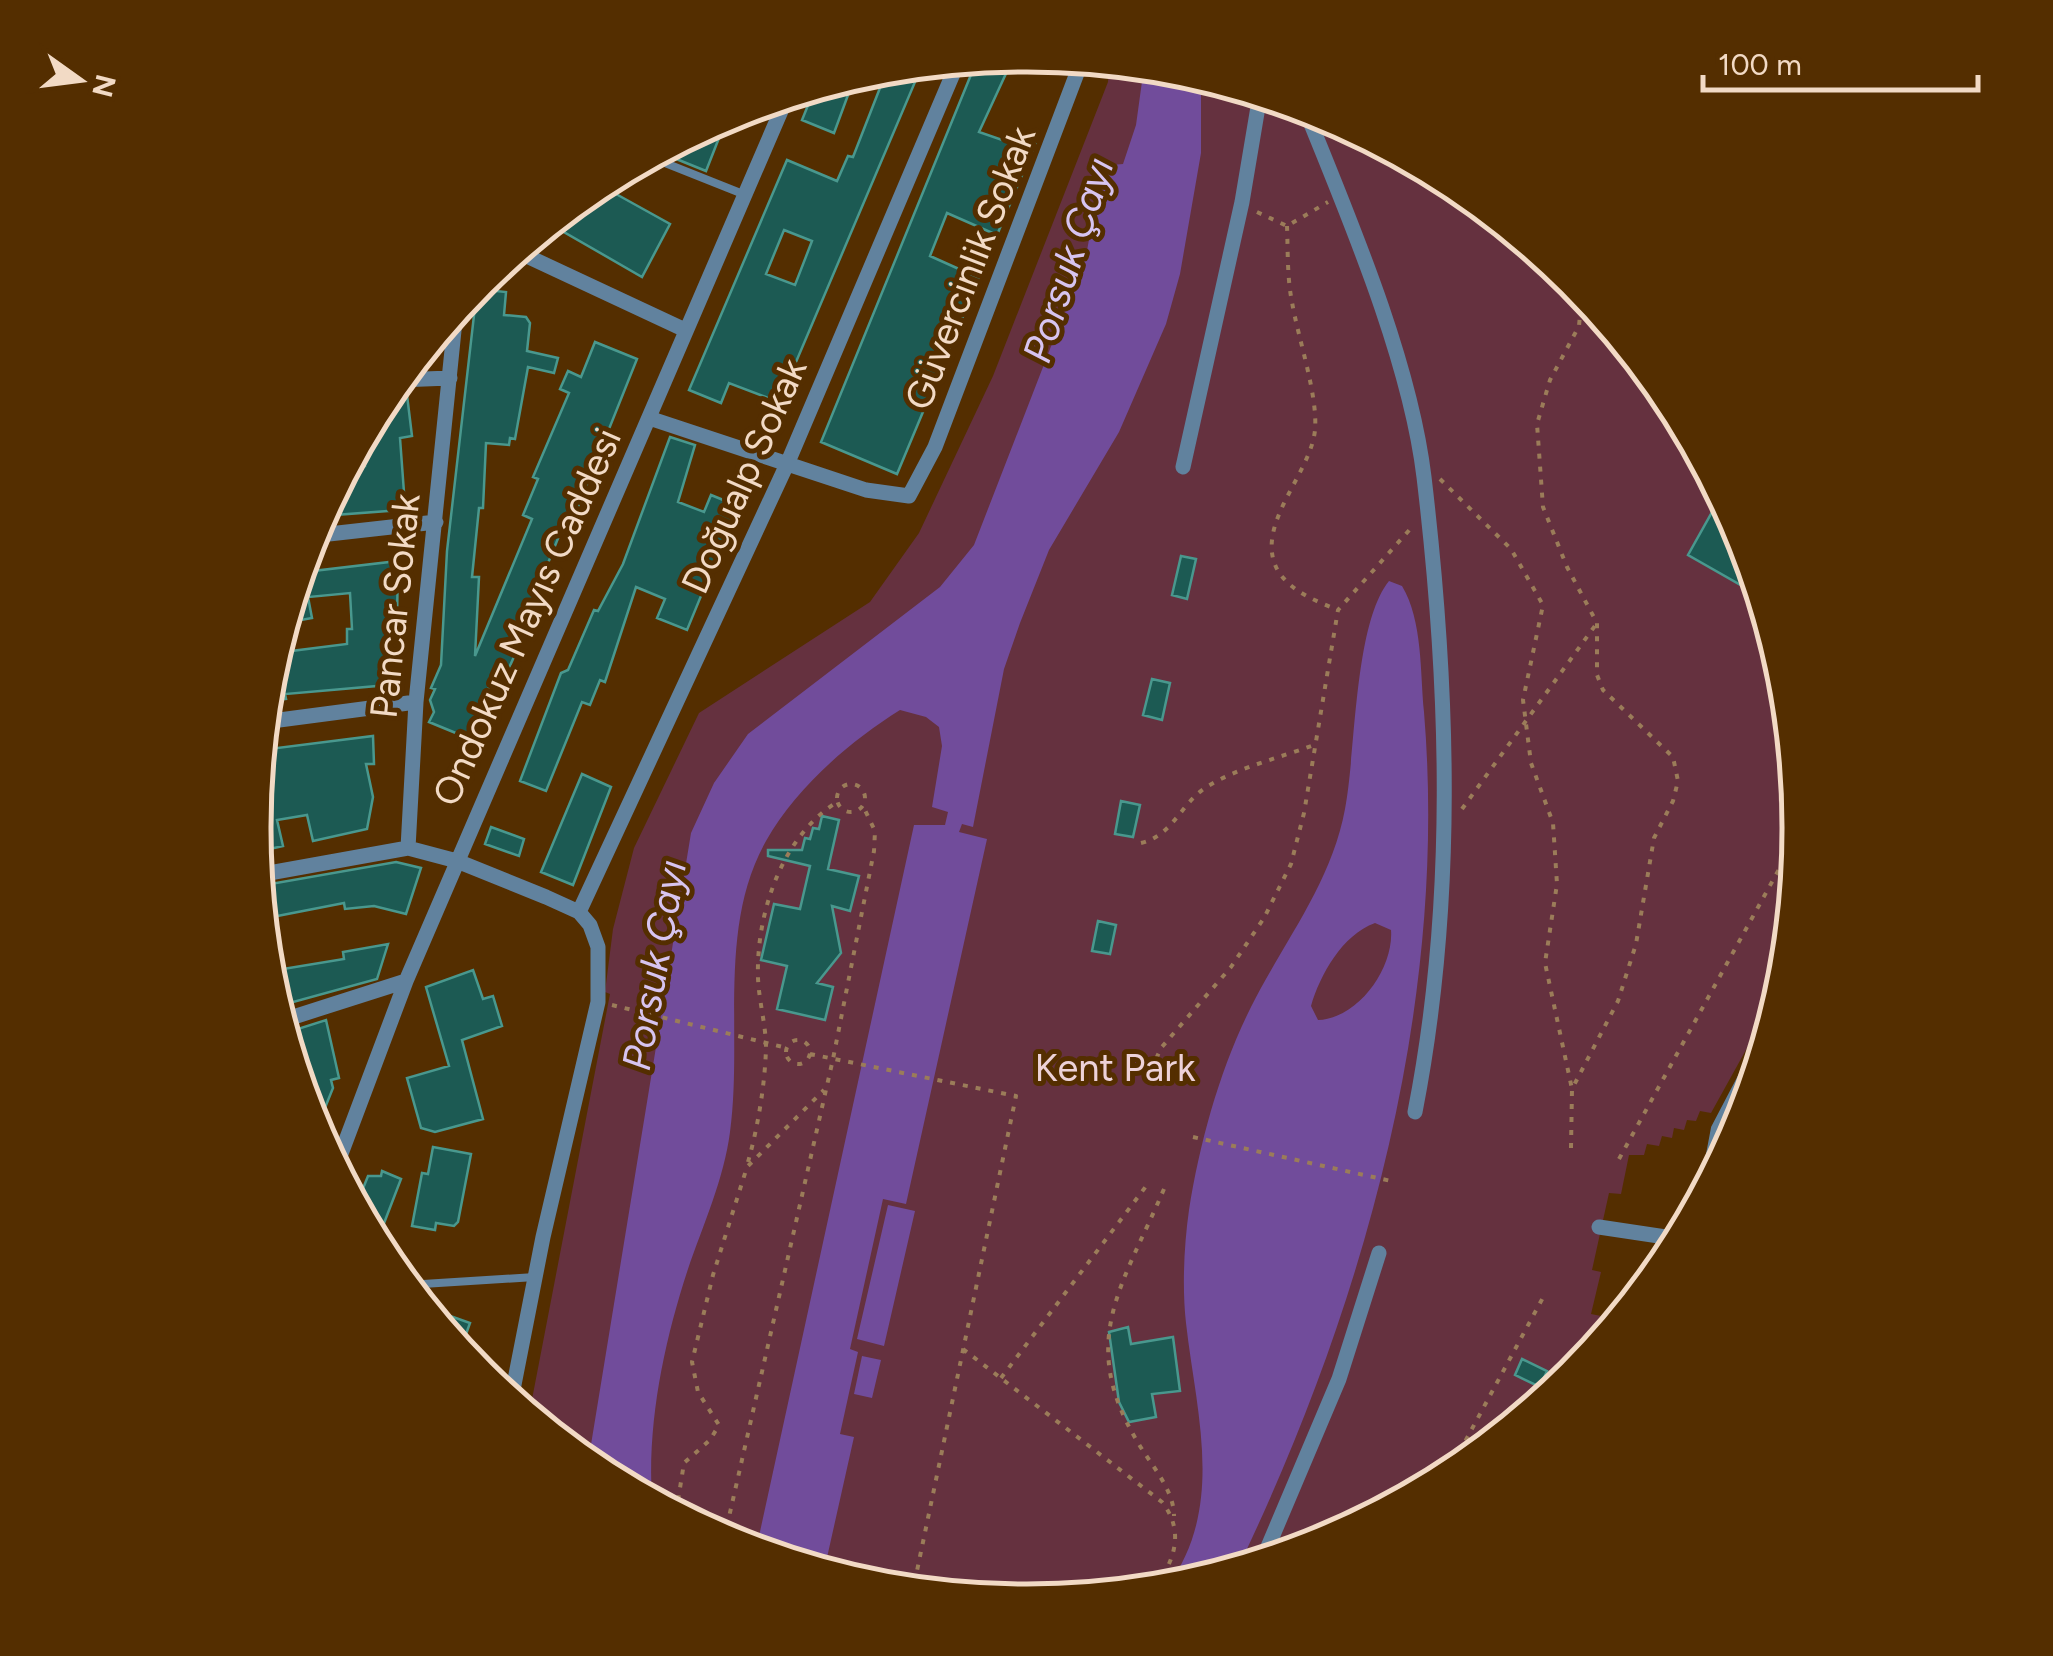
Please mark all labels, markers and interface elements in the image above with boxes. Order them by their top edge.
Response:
north arrow [30,30,130,130]
scale bar [1703,30,1978,92]
text: 100 m [1718,46,1802,83]
text: N [85,71,123,101]
street label: Güvercinlik Sokak [895,119,1045,416]
water label: Porsuk Çayı [1012,151,1124,369]
street label: Doğualp Sokak [672,351,817,601]
street label: Ondokuz Mayıs Caddesi [423,421,631,813]
street label: Pancar Sokak [360,491,430,721]
water label: Porsuk Çayı [612,856,696,1074]
park label: Kent Park [1035,1045,1196,1091]

